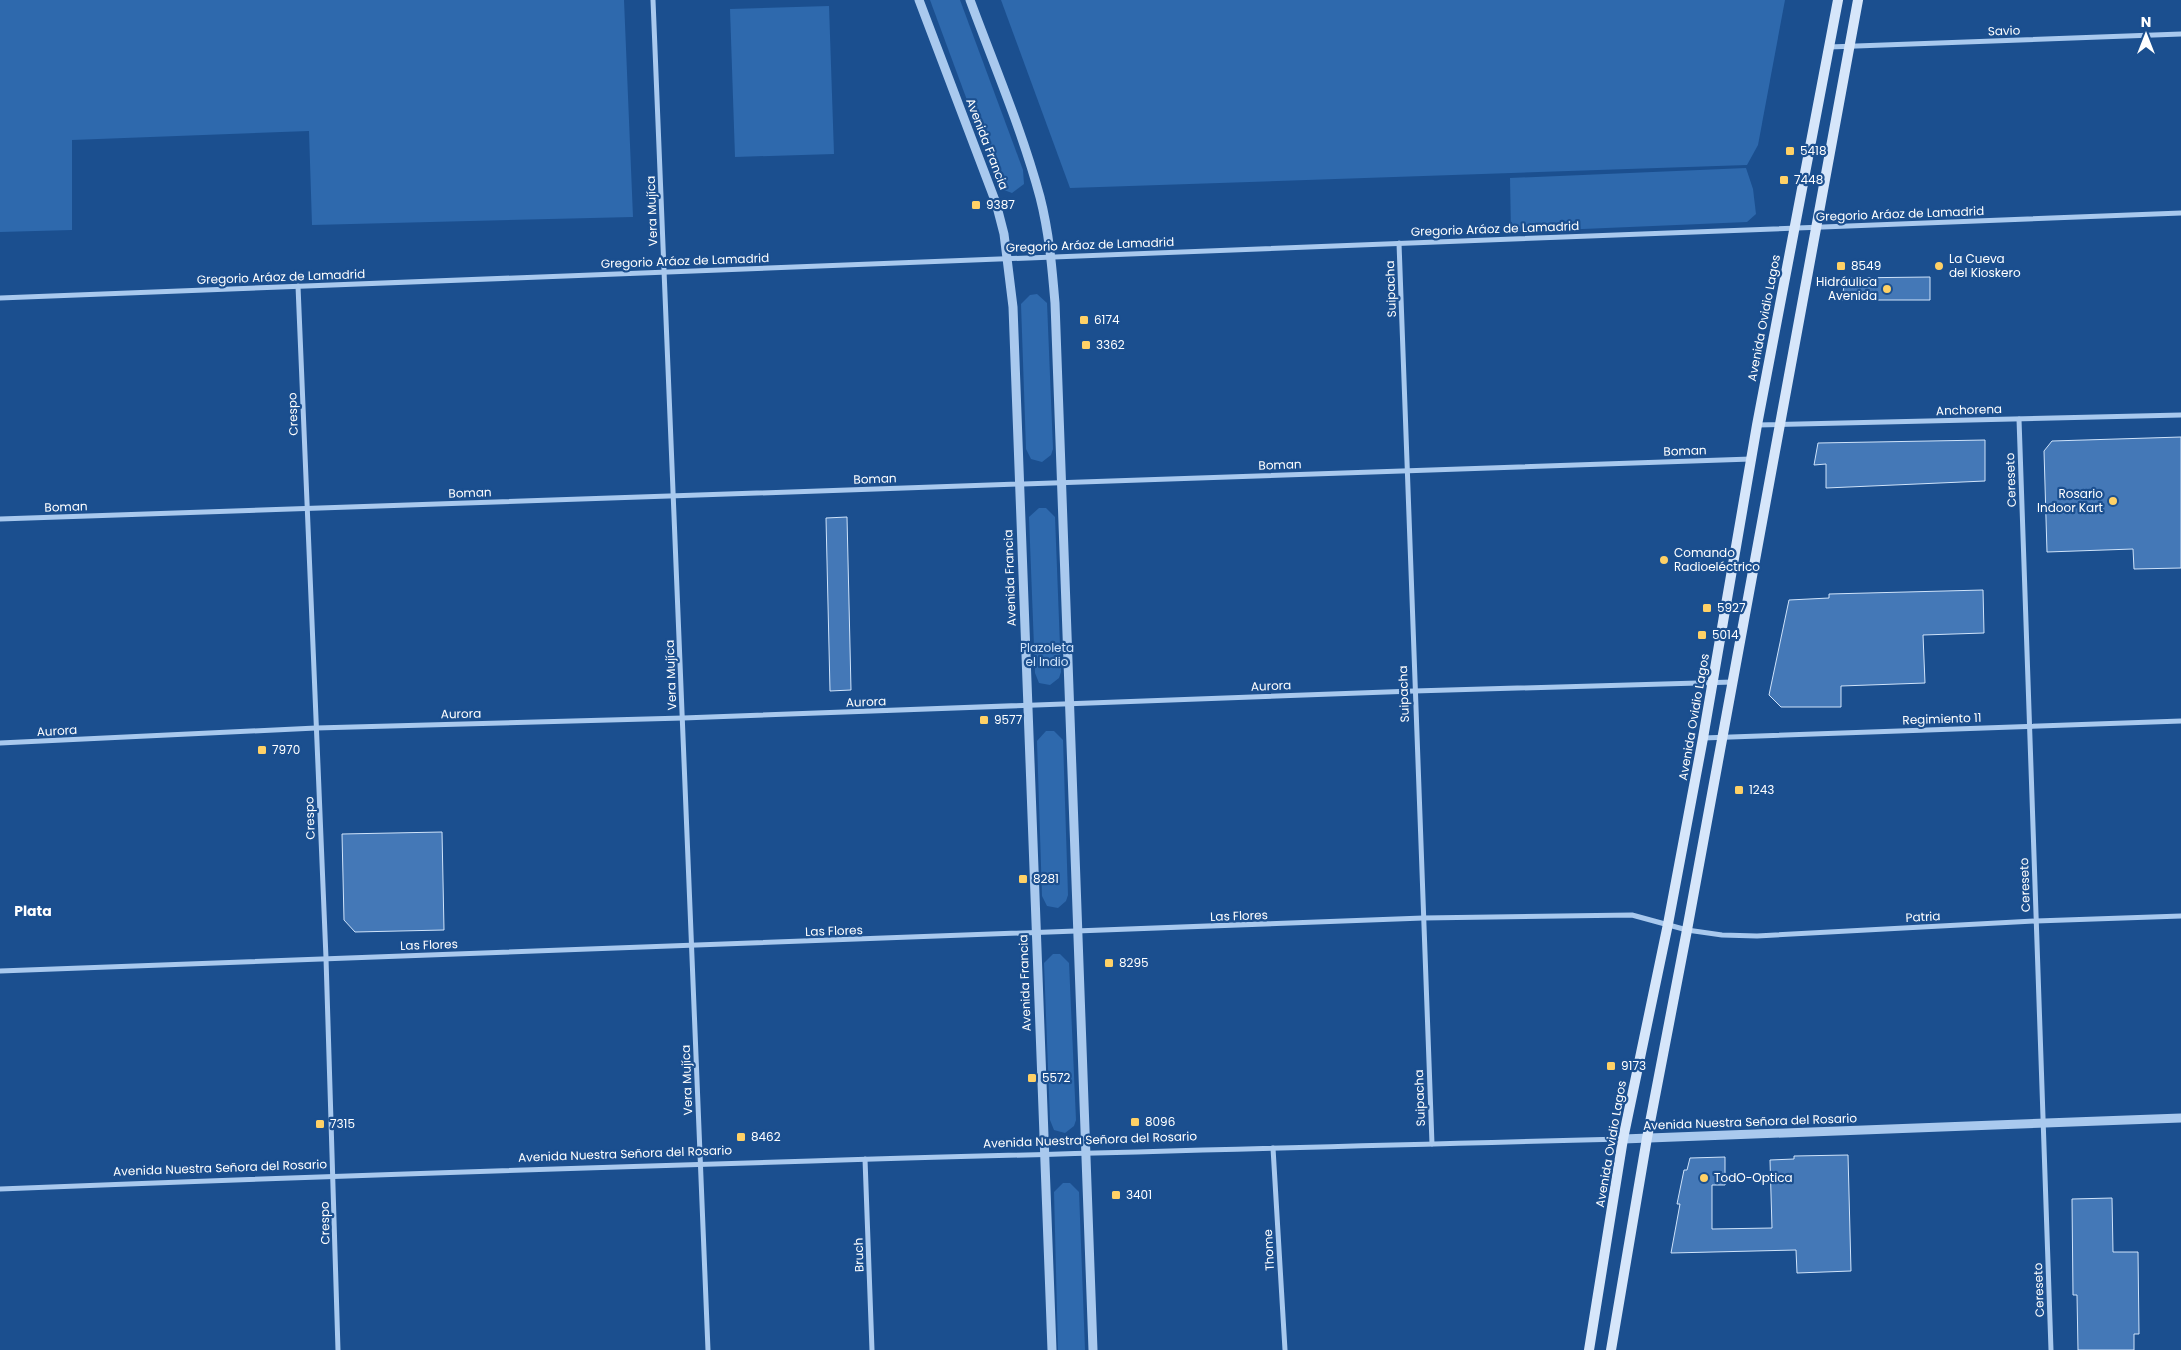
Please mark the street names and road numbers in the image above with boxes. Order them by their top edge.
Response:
street label: Savio [1987,21,2021,40]
street label: Avenida Francia [962,95,1013,192]
street label: Vera Mujíca [642,175,661,247]
street label: Gregorio Aráoz de Lamadrid [1815,202,1985,225]
street label: Gregorio Aráoz de Lamadrid [1410,217,1580,240]
street label: Gregorio Aráoz de Lamadrid [1005,233,1175,256]
street label: Gregorio Aráoz de Lamadrid [600,249,770,272]
street label: Avenida Ovidio Lagos [1743,253,1784,383]
street label: Suipacha [1381,260,1400,318]
street label: Gregorio Aráoz de Lamadrid [196,265,366,288]
street label: Crespo [283,392,302,436]
street label: Anchorena [1936,400,2002,419]
street label: Boman [1663,441,1707,460]
street label: Cereseto [2001,452,2020,507]
street label: Boman [1258,455,1302,474]
street label: Boman [853,469,897,488]
street label: Boman [448,483,492,502]
street label: Boman [44,497,88,516]
street label: Avenida Francia [999,529,1020,627]
street label: Vera Mujíca [661,639,680,711]
street label: Avenida Ovidio Lagos [1674,652,1713,782]
street label: Suipacha [1394,665,1413,723]
street label: Aurora [1250,676,1292,695]
street label: Aurora [845,692,887,711]
street label: Aurora [441,705,481,722]
street label: Regimiento 11 [1902,709,1982,728]
street label: Aurora [36,721,78,740]
street label: Crespo [300,796,319,840]
street label: Cereseto [2015,857,2034,912]
street label: Las Flores [1210,906,1268,925]
street label: Patria [1905,907,1941,926]
street label: Las Flores [805,921,863,940]
street label: Avenida Francia [1014,934,1035,1032]
street label: Las Flores [400,935,458,954]
street label: Vera Mujíca [677,1044,696,1116]
street label: Suipacha [1410,1069,1429,1127]
street label: Avenida Ovidio Lagos [1591,1079,1630,1209]
street label: Avenida Nuestra Señora del Rosario [1643,1109,1858,1134]
street label: Avenida Nuestra Señora del Rosario [983,1127,1198,1152]
street label: Avenida Nuestra Señora del Rosario [518,1141,733,1166]
street label: Avenida Nuestra Señora del Rosario [113,1155,328,1180]
street label: Crespo [316,1201,333,1245]
street label: Thome [1259,1229,1278,1271]
street label: Bruch [849,1237,868,1273]
street label: Cereseto [2029,1262,2048,1317]

